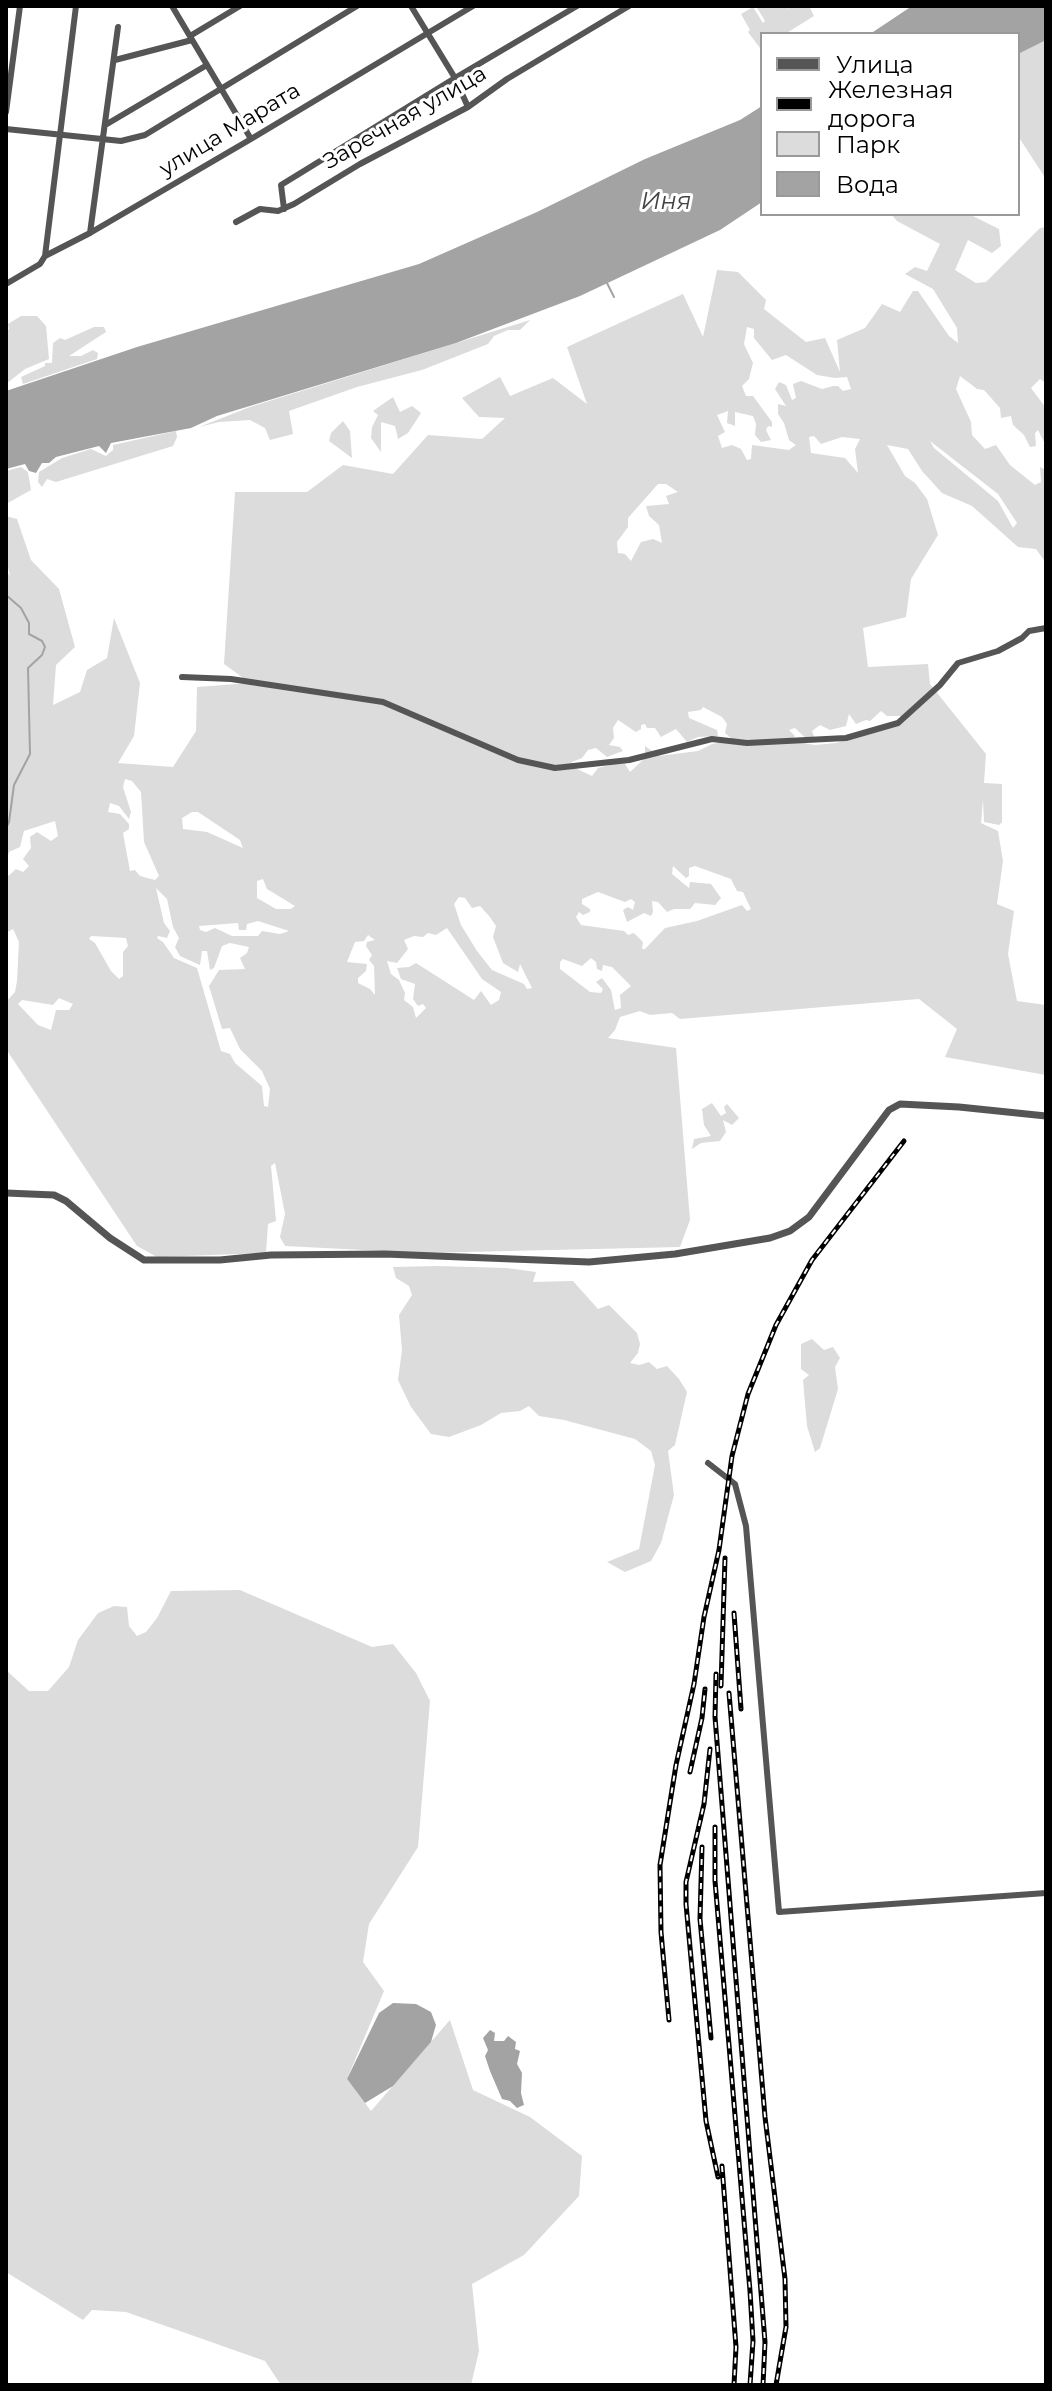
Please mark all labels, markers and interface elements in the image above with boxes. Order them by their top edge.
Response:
legend [760,32,1020,216]
text: Улица [836,50,914,79]
street label: Заречная улица [319,61,491,175]
text: Железная дорога [828,75,954,133]
street label: улица Марата [155,78,305,182]
text: Парк [836,130,900,159]
text: Вода [836,170,899,199]
water label: Иня [641,188,691,216]

